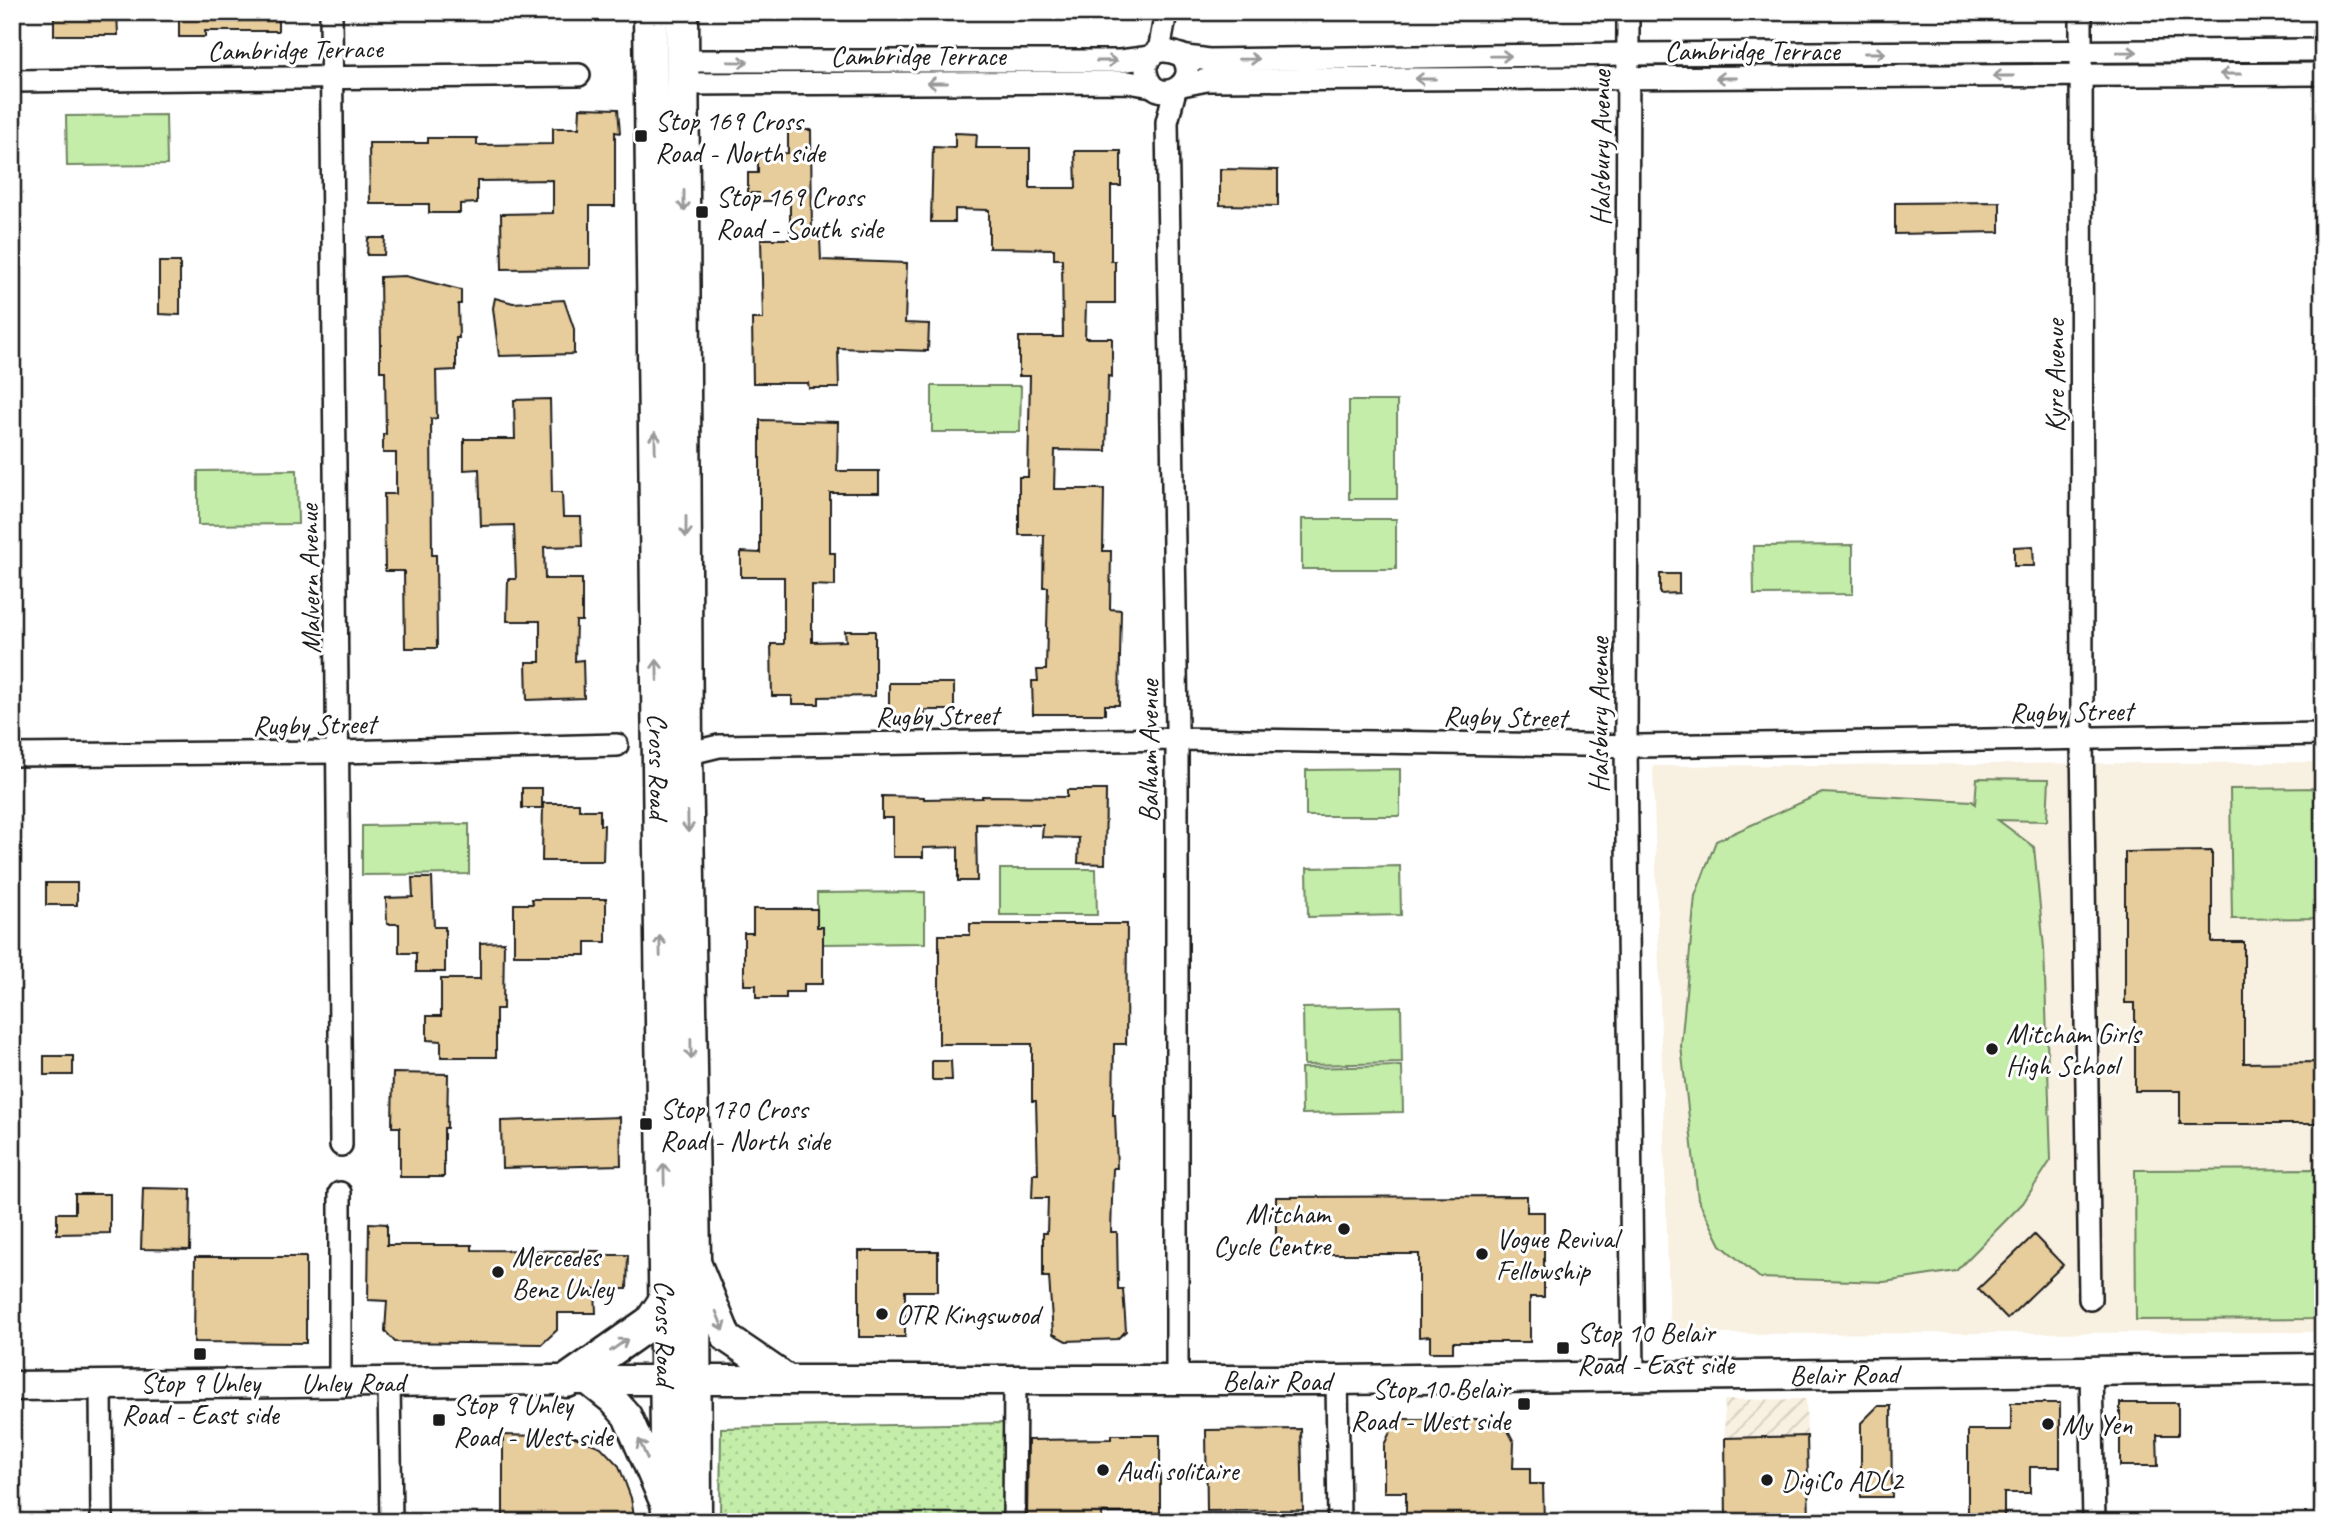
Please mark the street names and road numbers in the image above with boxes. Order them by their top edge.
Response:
street label: Cambridge Terrace [207,30,385,69]
street label: Cambridge Terrace [1664,33,1841,68]
street label: Cambridge Terrace [830,38,1007,73]
street label: Halsbury Avenue [1583,68,1618,226]
street label: Kyre Avenue [2037,318,2072,433]
street label: Malvern Avenue [291,502,328,654]
street label: Halsbury Avenue [1581,635,1616,793]
street label: Balham Avenue [1131,678,1166,822]
street label: Rugby Street [2009,693,2137,730]
street label: Rugby Street [875,697,1003,734]
street label: Rugby Street [1443,698,1571,735]
street label: Rugby Street [252,706,380,743]
street label: Cross Road [640,713,677,823]
street label: Cross Road [647,1280,683,1390]
street label: Belair Road [1789,1356,1903,1392]
street label: Belair Road [1222,1363,1335,1398]
street label: Unley Road [301,1365,409,1401]

